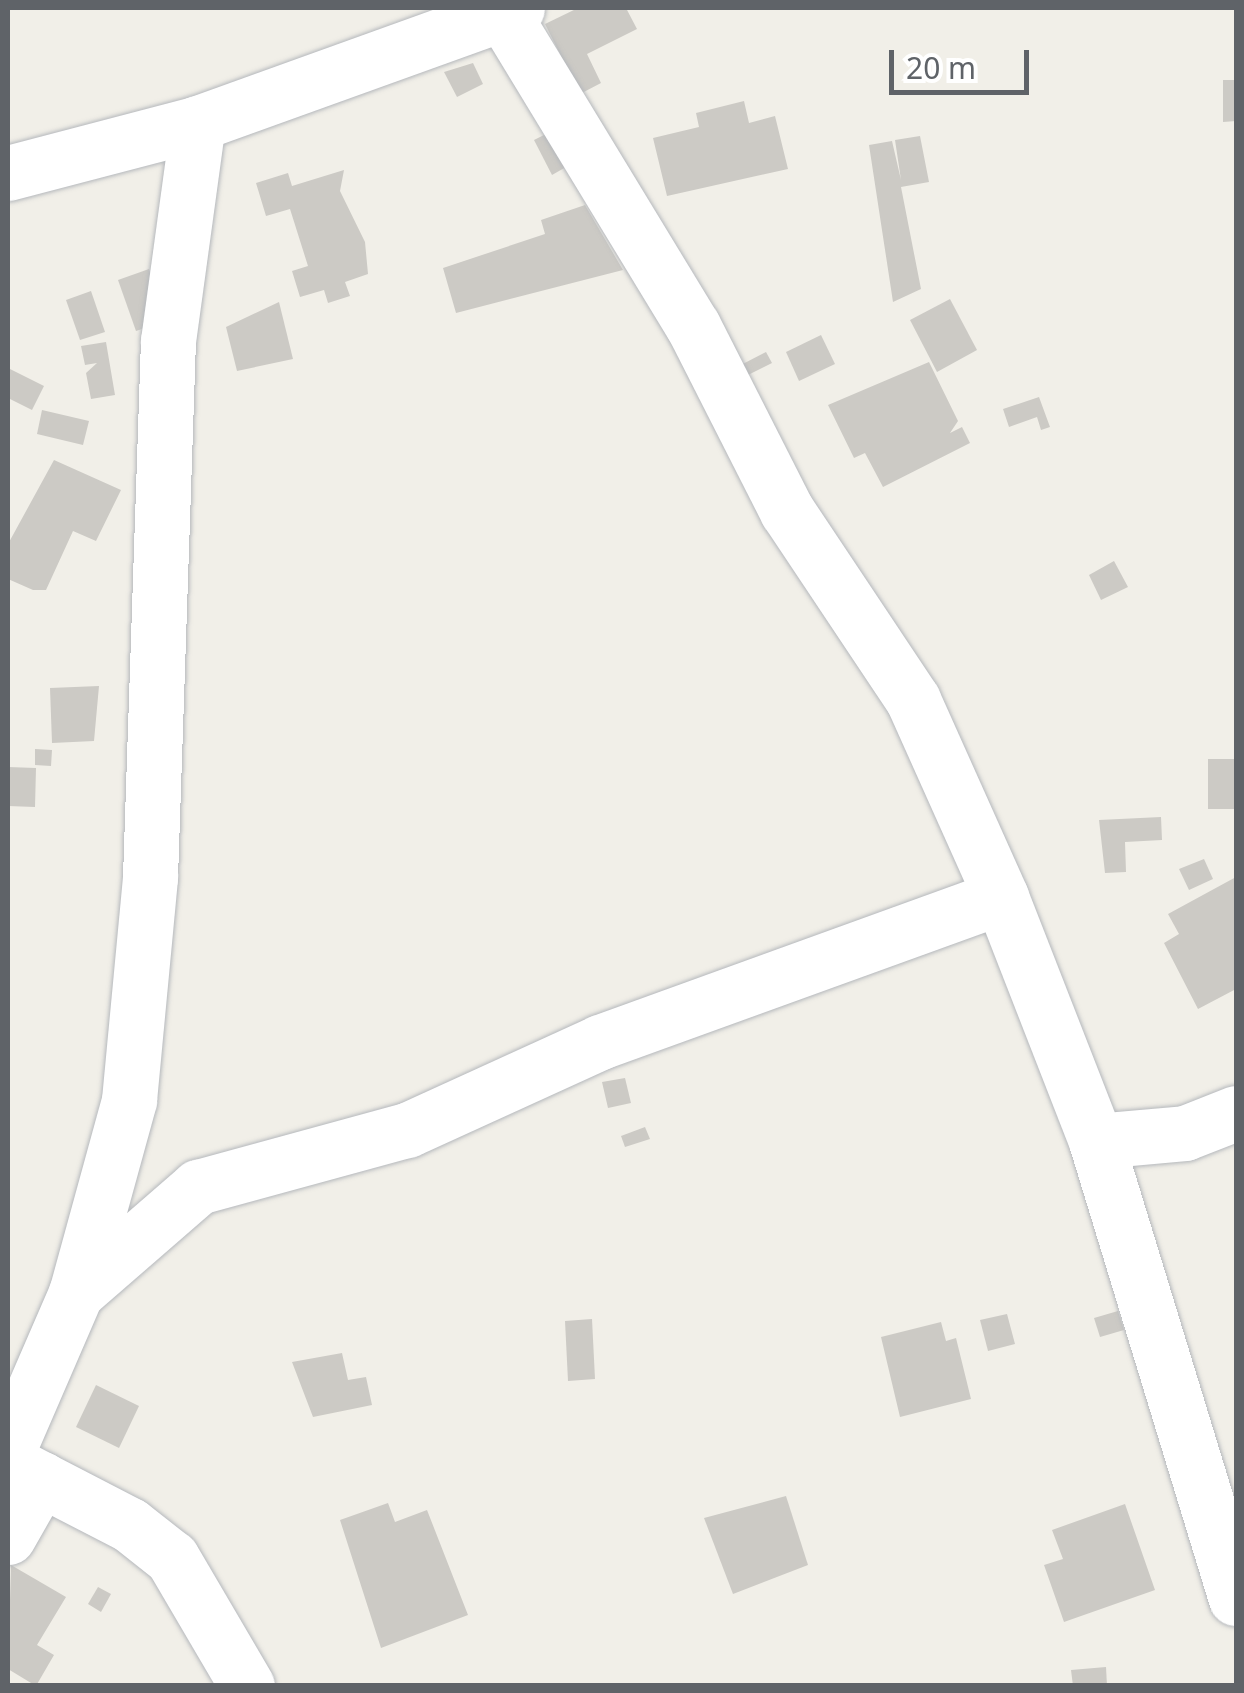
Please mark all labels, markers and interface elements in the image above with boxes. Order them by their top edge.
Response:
scale bar [894,30,1034,92]
text: 20 m [906,47,976,88]

